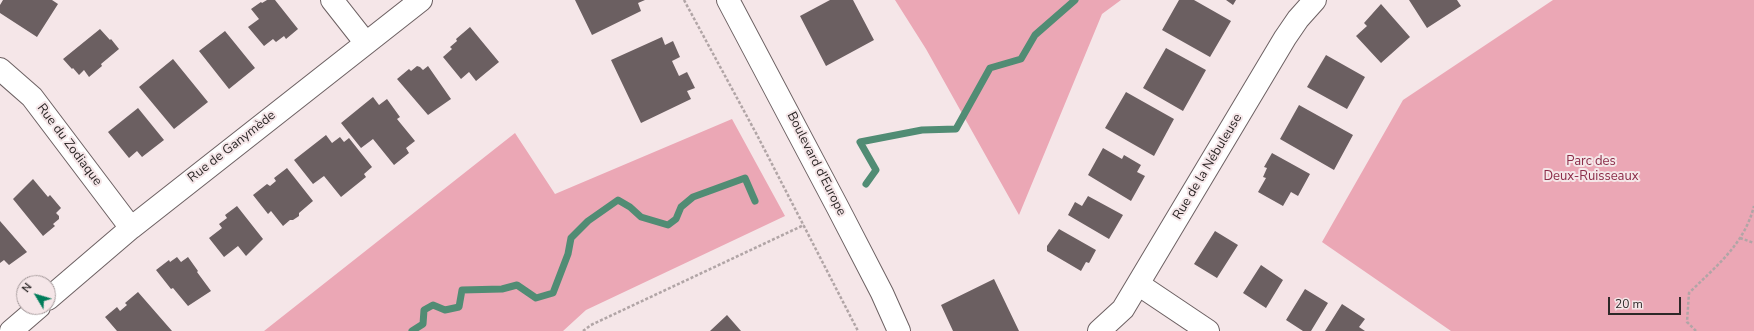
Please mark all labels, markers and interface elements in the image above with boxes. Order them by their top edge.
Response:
street label: Rue du Zodiaque [33,101,105,189]
street label: Rue de Ganymède [185,108,279,186]
street label: Boulevard d'Europe [783,109,849,219]
street label: Rue de la Nébuleuse [1170,111,1246,223]
park label: Parc des Deux-Ruisseaux [1543,154,1639,185]
north arrow [16,275,56,315]
text: N [18,280,35,296]
scale bar [1610,289,1683,315]
text: 20 m [1615,296,1643,312]

